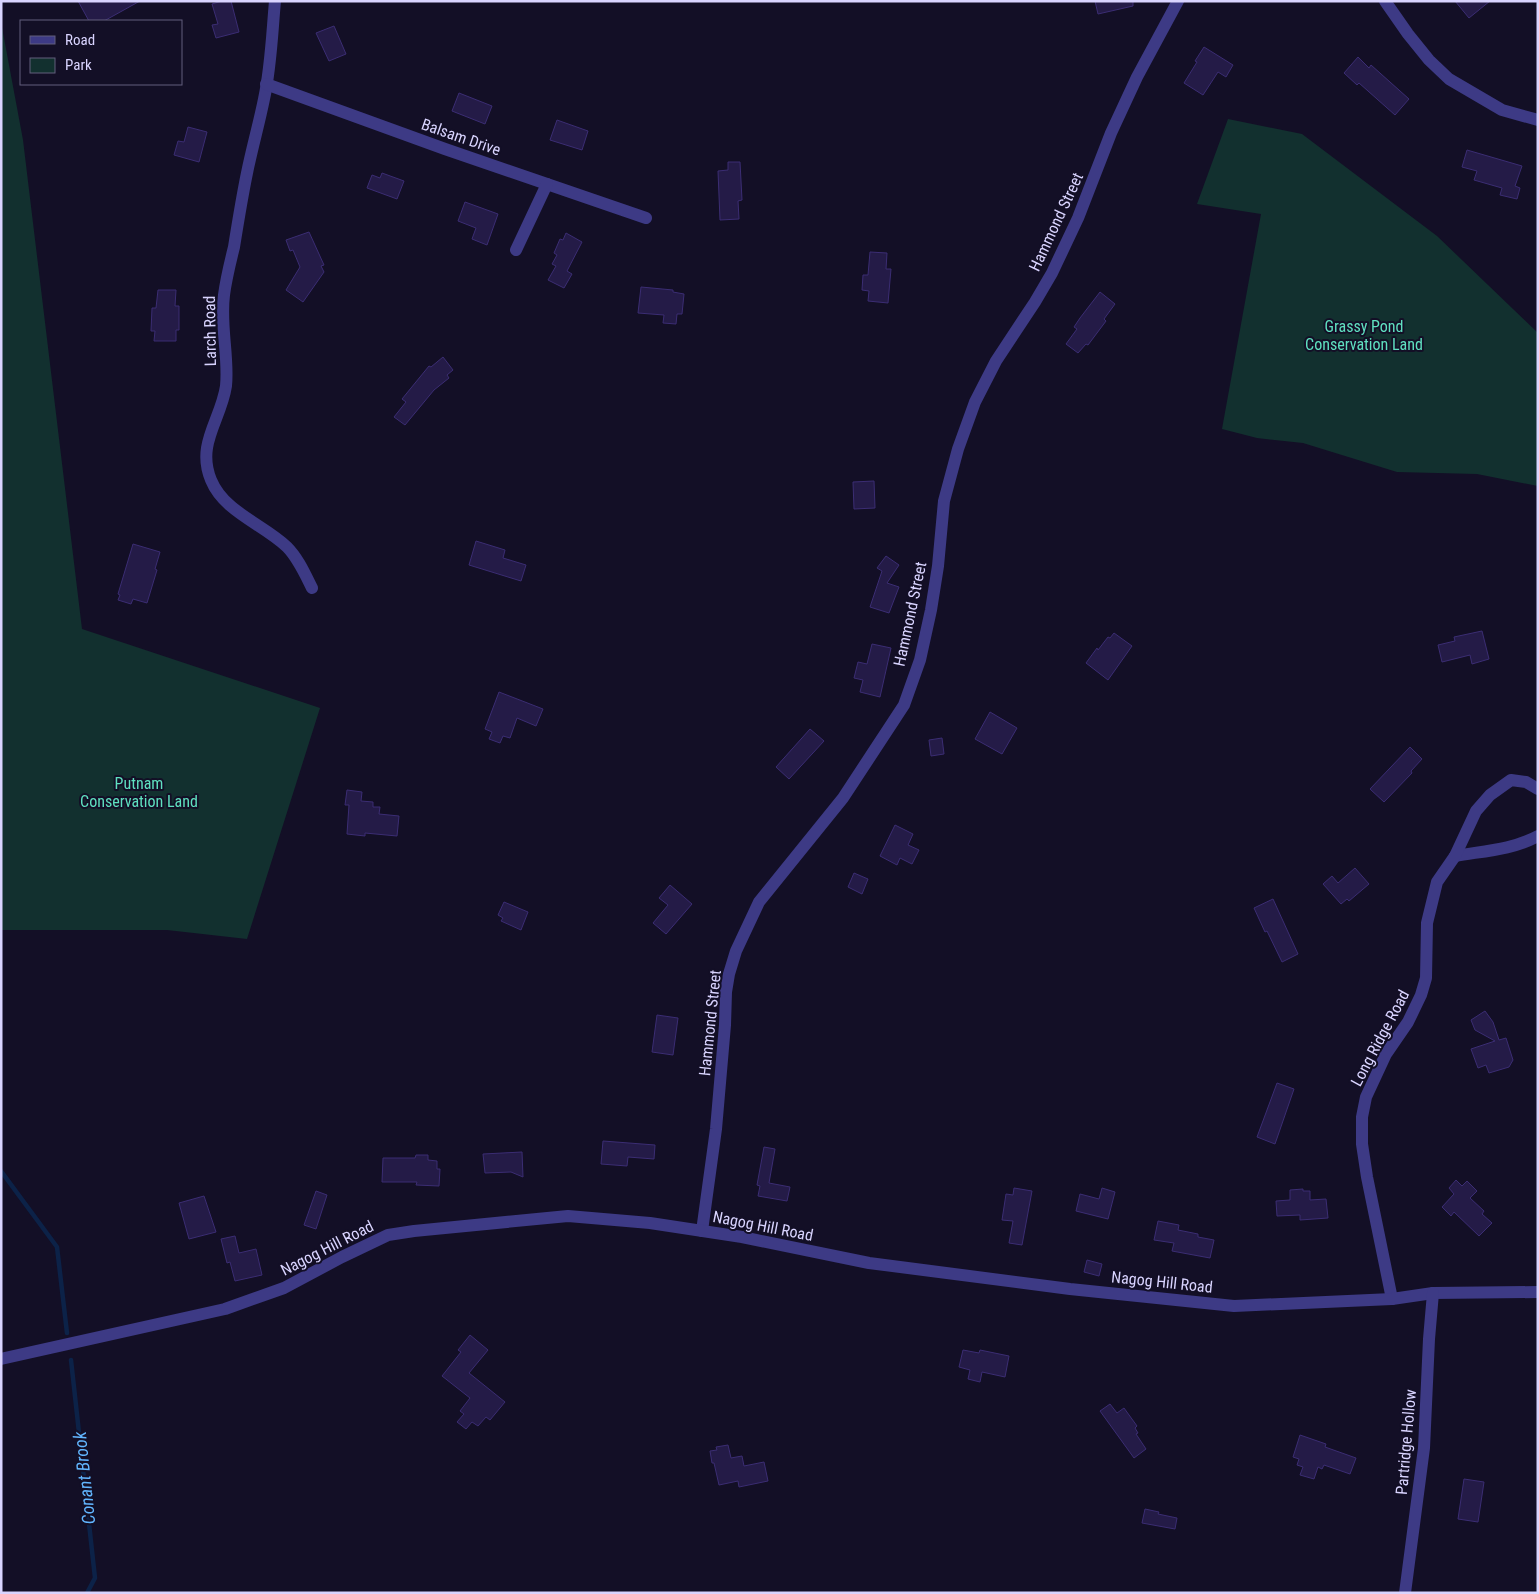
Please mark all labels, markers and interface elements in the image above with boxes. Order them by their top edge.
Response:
legend [20,20,182,85]
text: Road [65,31,95,49]
text: Park [65,56,92,74]
street label: Balsam Drive [419,115,503,159]
street label: Hammond Street [1025,169,1087,274]
street label: Larch Road [200,295,220,367]
park label: Grassy Pond Conservation Land [1305,317,1423,354]
street label: Hammond Street [890,560,930,668]
park label: Putnam Conservation Land [80,774,198,811]
street label: Hammond Street [695,969,725,1077]
street label: Long Ridge Road [1347,987,1413,1089]
street label: Nagog Hill Road [711,1207,815,1245]
street label: Nagog Hill Road [277,1216,377,1280]
street label: Nagog Hill Road [1110,1267,1214,1297]
street label: Partridge Hollow [1392,1389,1420,1495]
water label: Conant Brook [69,1429,99,1525]

